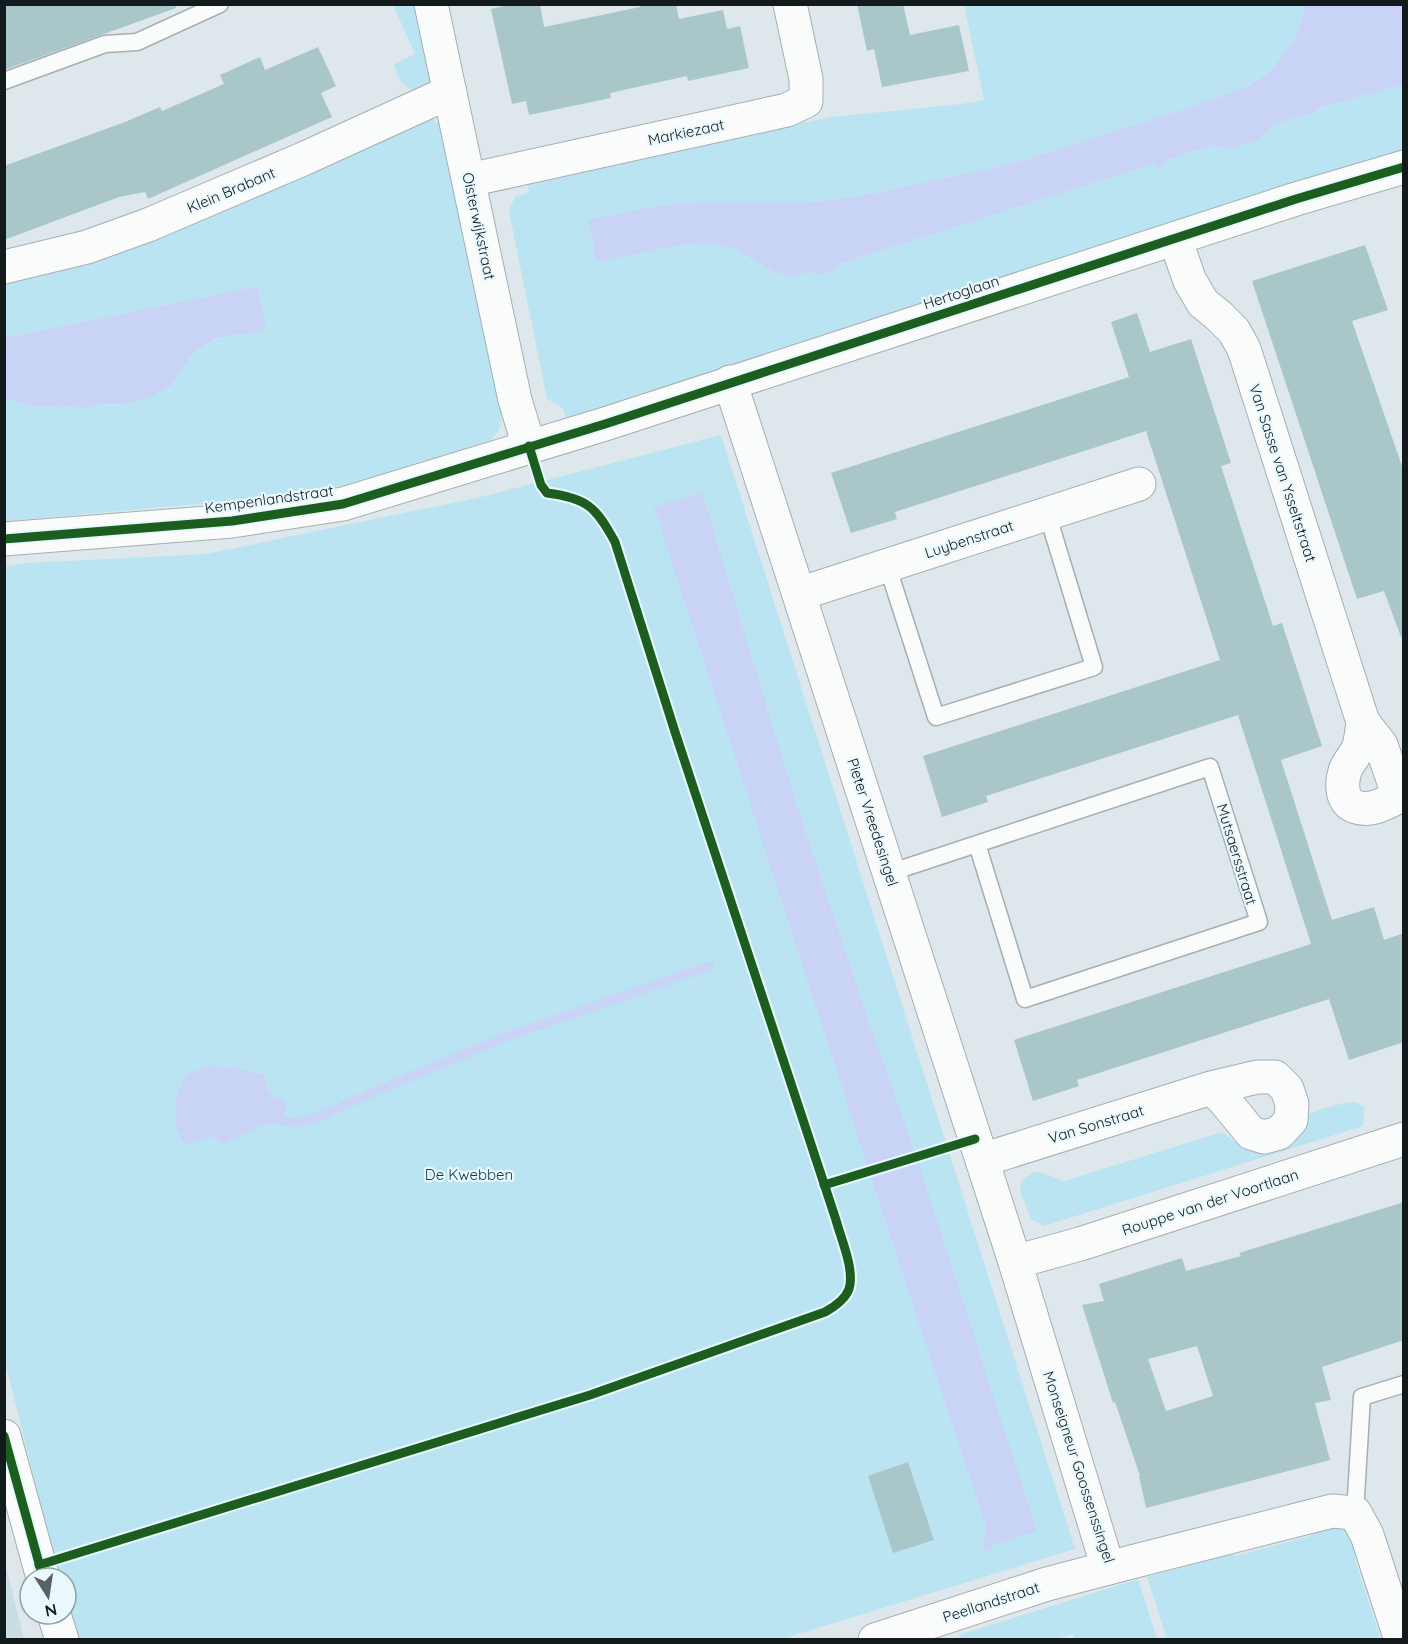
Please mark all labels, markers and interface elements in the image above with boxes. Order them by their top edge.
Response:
street label: Markiezaat [646,115,726,149]
street label: Klein Brabant [184,163,278,217]
street label: Oisterwijkstraat [458,171,500,281]
street label: Hertoglaan [921,271,1001,313]
street label: Van Sasse van Ysseltstraat [1245,382,1321,564]
street label: Kempenlandstraat [203,481,335,517]
street label: Luybenstraat [922,516,1016,562]
street label: Pieter Vreedesingel [843,756,903,888]
street label: Mutsaersstraat [1213,801,1261,907]
street label: Van Sonstraat [1046,1100,1146,1148]
street label: Rouppe van der Voortlaan [1119,1164,1301,1240]
park label: De Kwebben [425,1165,513,1184]
street label: Monseigneur Goossenssingel [1039,1369,1119,1565]
north arrow [18,1566,78,1626]
street label: Peellandstraat [940,1577,1042,1627]
text: N [43,1600,59,1622]

